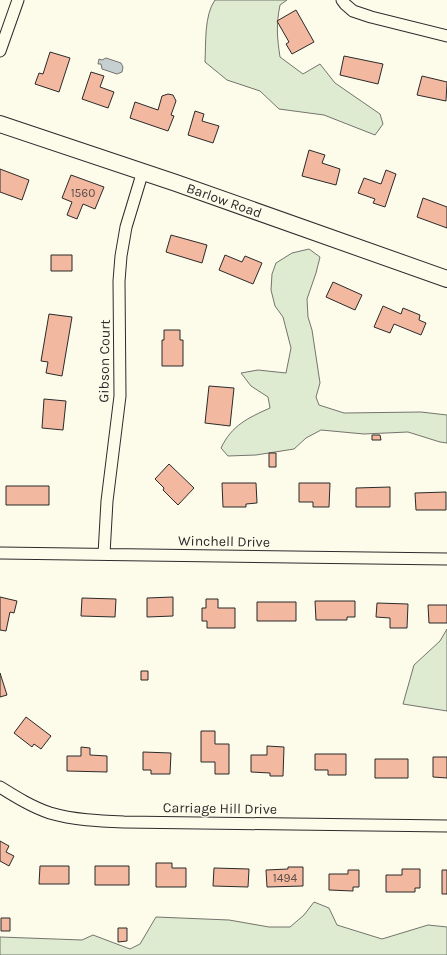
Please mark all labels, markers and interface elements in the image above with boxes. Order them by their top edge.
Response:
street label: Barlow Road [184,179,264,222]
house number: 1560 [71,186,95,200]
street label: Gibson Court [95,319,114,403]
street label: Winchell Drive [178,532,270,551]
street label: Carriage Hill Drive [163,799,277,818]
house number: 1494 [273,871,297,885]

